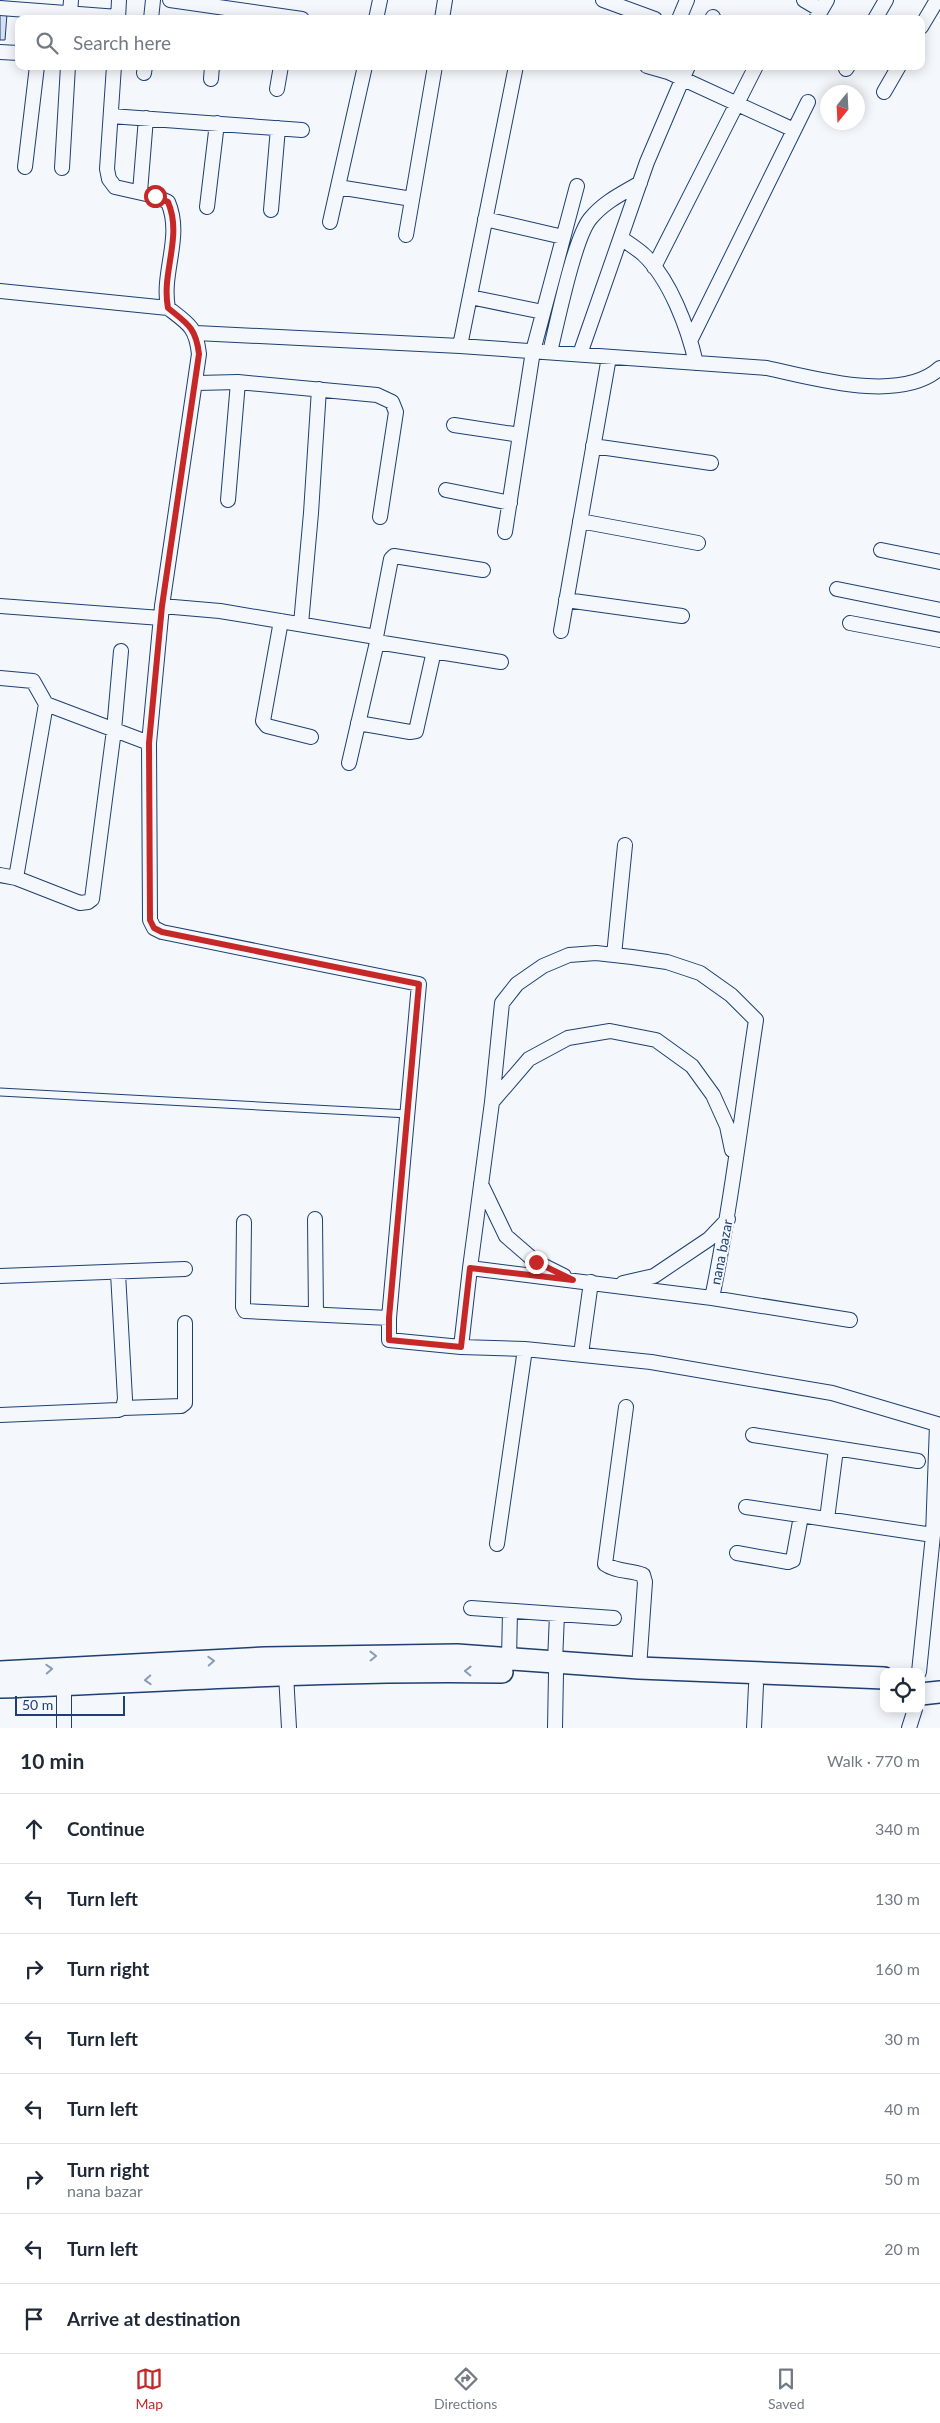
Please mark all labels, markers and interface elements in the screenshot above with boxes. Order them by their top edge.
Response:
search box [15,15,925,70]
icon: search [33,29,61,57]
text: Search here [73,31,171,54]
north arrow [820,85,865,130]
route start [144,185,167,208]
street label: nana bazar [706,1218,736,1286]
route end [525,1251,548,1274]
one-way arrow [370,1651,378,1662]
one-way arrow [207,1655,215,1666]
one-way arrow [45,1664,53,1675]
one-way arrow [464,1666,472,1676]
map controls [880,1668,925,1713]
button: locate [880,1668,925,1713]
one-way arrow [144,1675,152,1686]
scale bar [15,1693,125,1716]
text: 50 m [22,1696,53,1713]
text: 10 min [20,1748,84,1773]
text: Walk · 770 m [827,1751,920,1770]
icon: ahead [20,1815,48,1843]
text: Continue [67,1817,145,1840]
text: 340 m [875,1819,920,1838]
icon: left [20,1885,48,1913]
text: Turn left [67,1887,138,1910]
text: 130 m [875,1889,920,1908]
icon: right [20,1955,48,1983]
text: Turn right [67,1957,149,1980]
text: 160 m [875,1959,920,1978]
icon: left [20,2025,48,2053]
text: Turn left [67,2027,138,2050]
text: 30 m [884,2029,920,2048]
icon: left [20,2095,48,2123]
text: Turn left [67,2097,138,2120]
text: 40 m [884,2099,920,2118]
text: Turn right [67,2158,149,2181]
icon: right [20,2165,48,2193]
text: 50 m [884,2169,920,2188]
text: nana bazar [67,2181,143,2200]
icon: left [20,2235,48,2263]
text: Turn left [67,2237,138,2260]
text: 20 m [884,2239,920,2258]
icon: arrive [20,2305,48,2333]
text: Arrive at destination [67,2307,240,2330]
tab: Map [135,2365,163,2412]
tab: Directions [434,2365,497,2412]
tab: Saved [768,2365,805,2412]

